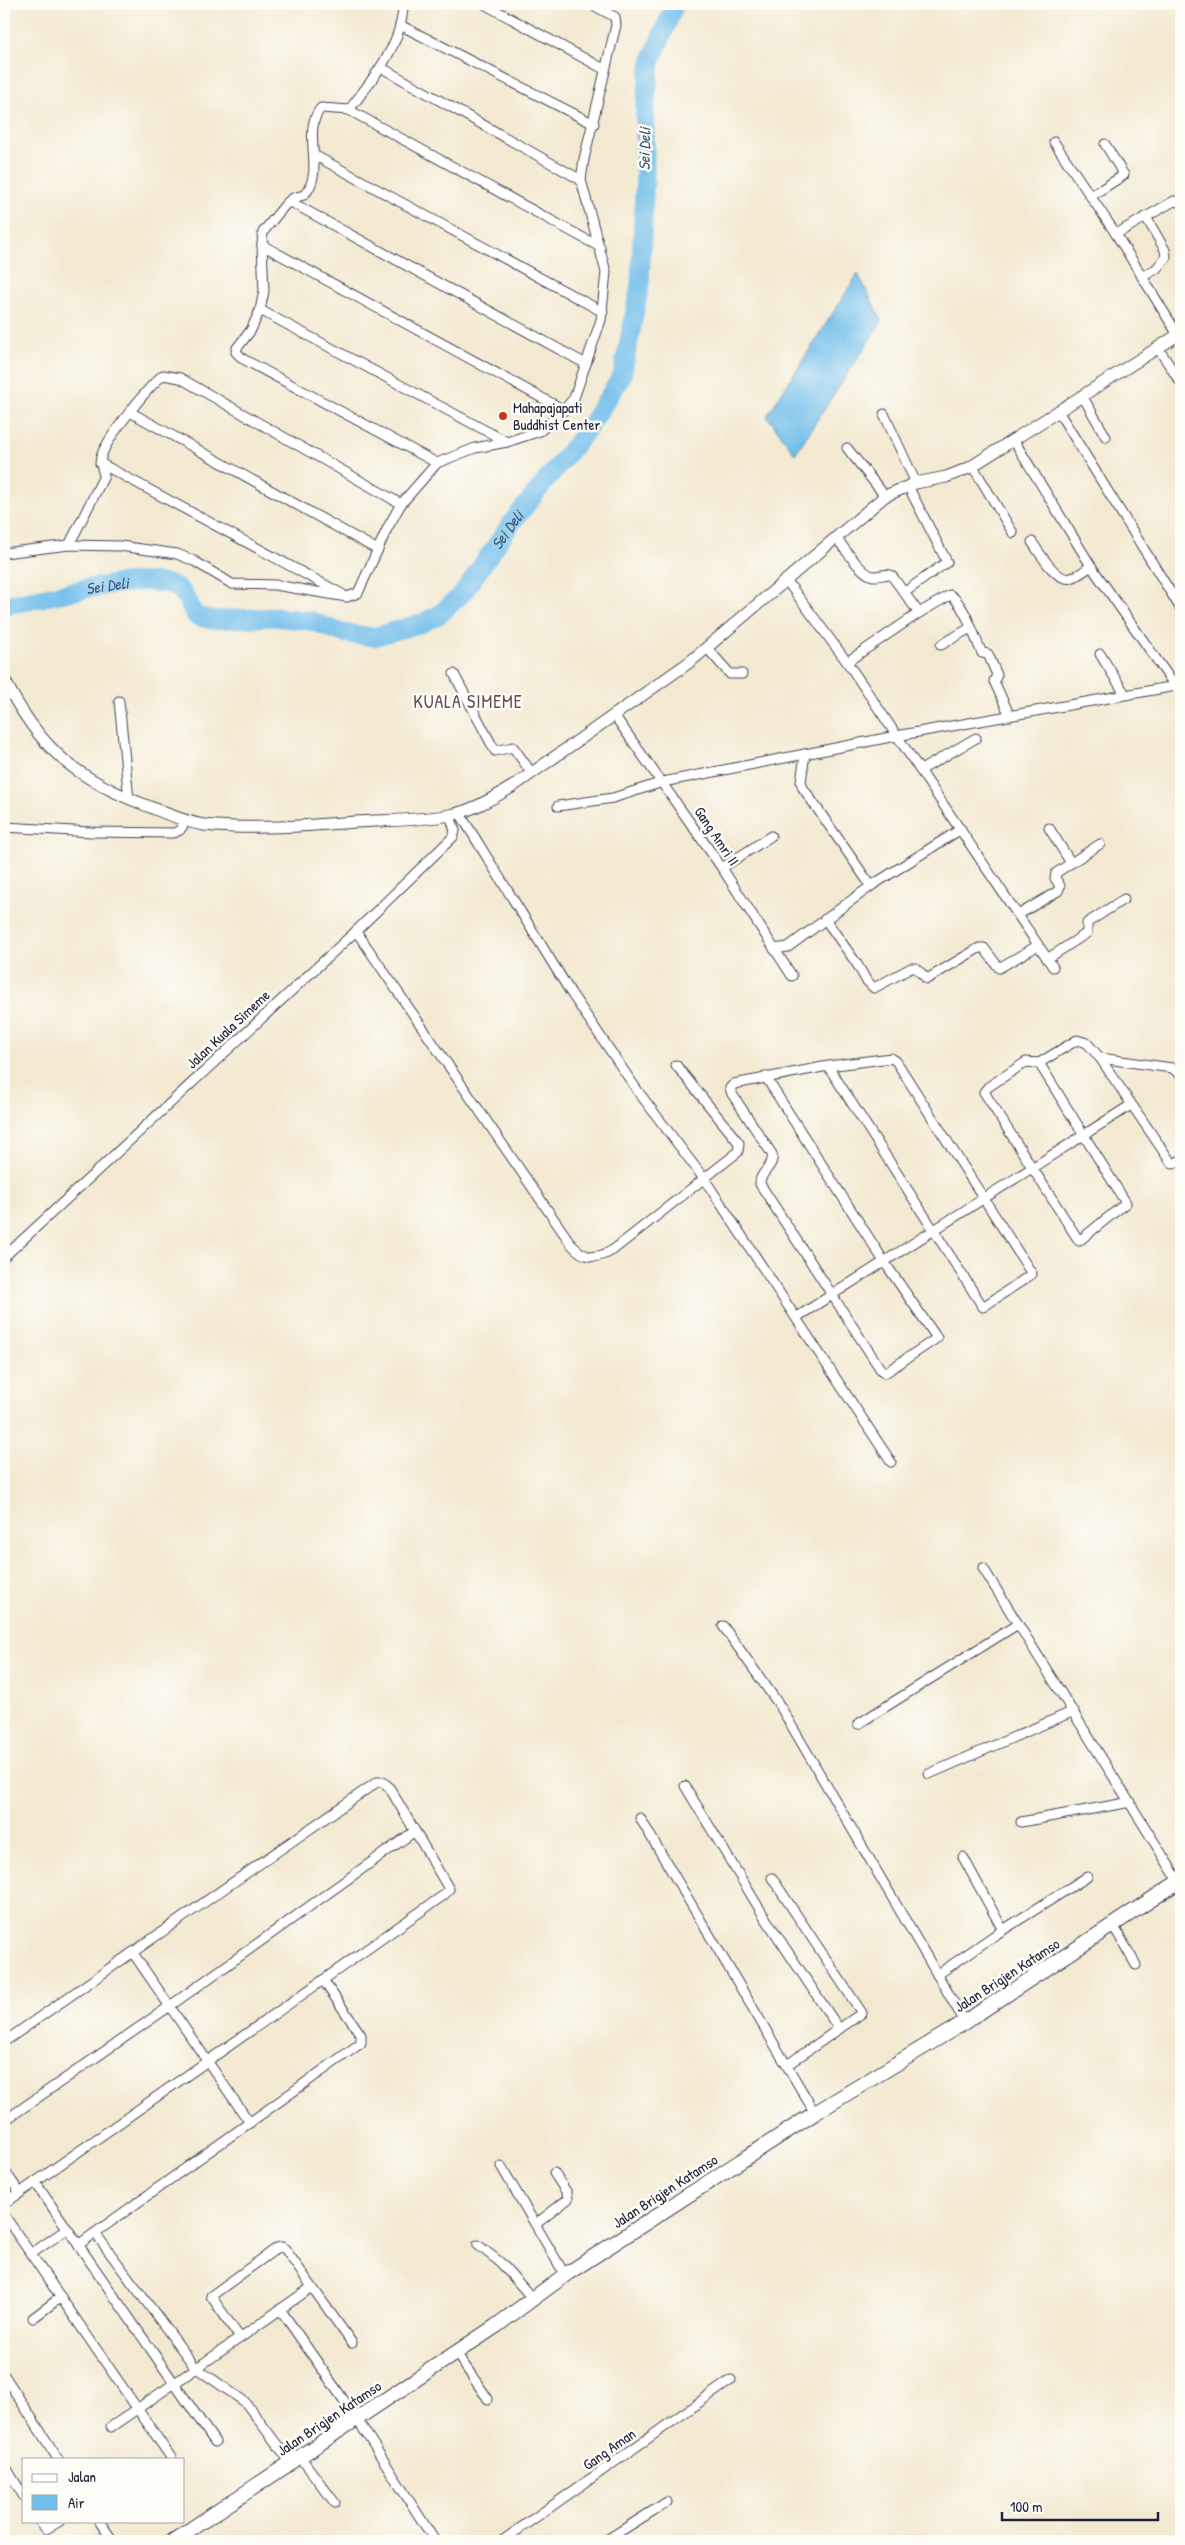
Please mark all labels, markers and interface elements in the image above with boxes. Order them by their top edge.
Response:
water label: Sei Deli [633,126,655,171]
place label: Mahapajapati Buddhist Center [513,397,600,435]
marker: Mahapajapati Buddhist Center [497,410,509,422]
water label: Sei Deli [486,505,529,554]
water label: Sei Deli [84,571,131,599]
district label: KUALA SIMEME [413,689,523,714]
street label: Gang Amri II [690,802,744,870]
street label: Jalan Kuala Simeme [182,985,274,1073]
street label: Jalan Brigjen Katamso [950,1933,1064,2017]
street label: Jalan Brigjen Katamso [608,2149,722,2233]
street label: Jalan Brigjen Katamso [273,2375,385,2461]
street label: Gang Aman [578,2423,640,2475]
legend [22,2458,185,2522]
text: Jalan [68,2466,96,2487]
scale bar [1002,2490,1159,2522]
text: Air [68,2492,85,2513]
text: 100 m [1010,2496,1043,2517]

